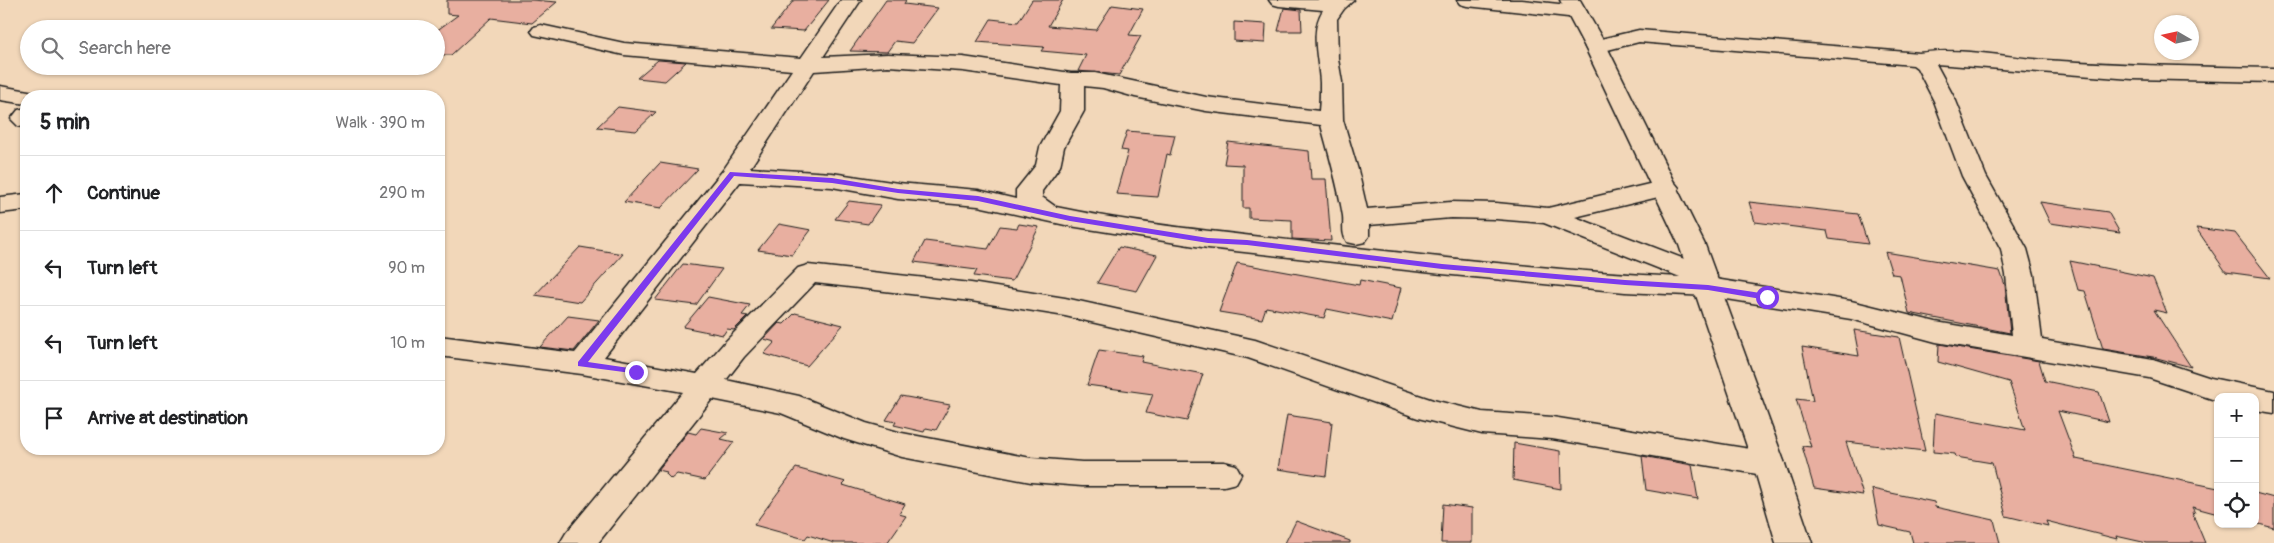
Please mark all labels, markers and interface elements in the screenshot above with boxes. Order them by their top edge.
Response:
north arrow [2154,15,2199,60]
search box [20,20,445,75]
icon: search [38,34,66,62]
text: Search here [78,36,171,60]
text: 5 min [40,109,90,136]
text: Walk · 390 m [336,113,425,133]
icon: ahead [40,179,68,207]
text: Continue [87,181,160,205]
text: 290 m [379,183,425,203]
icon: left [40,254,68,282]
text: Turn left [87,256,157,280]
text: 90 m [388,258,425,278]
route start [1756,286,1779,309]
icon: left [40,329,68,357]
text: Turn left [87,331,157,355]
text: 10 m [390,333,425,353]
route end [625,361,648,384]
map controls [2214,393,2259,528]
button: + [2214,393,2259,438]
icon: arrive [40,404,68,432]
text: Arrive at destination [87,406,248,430]
button: − [2214,438,2259,483]
button: locate [2214,483,2259,528]

